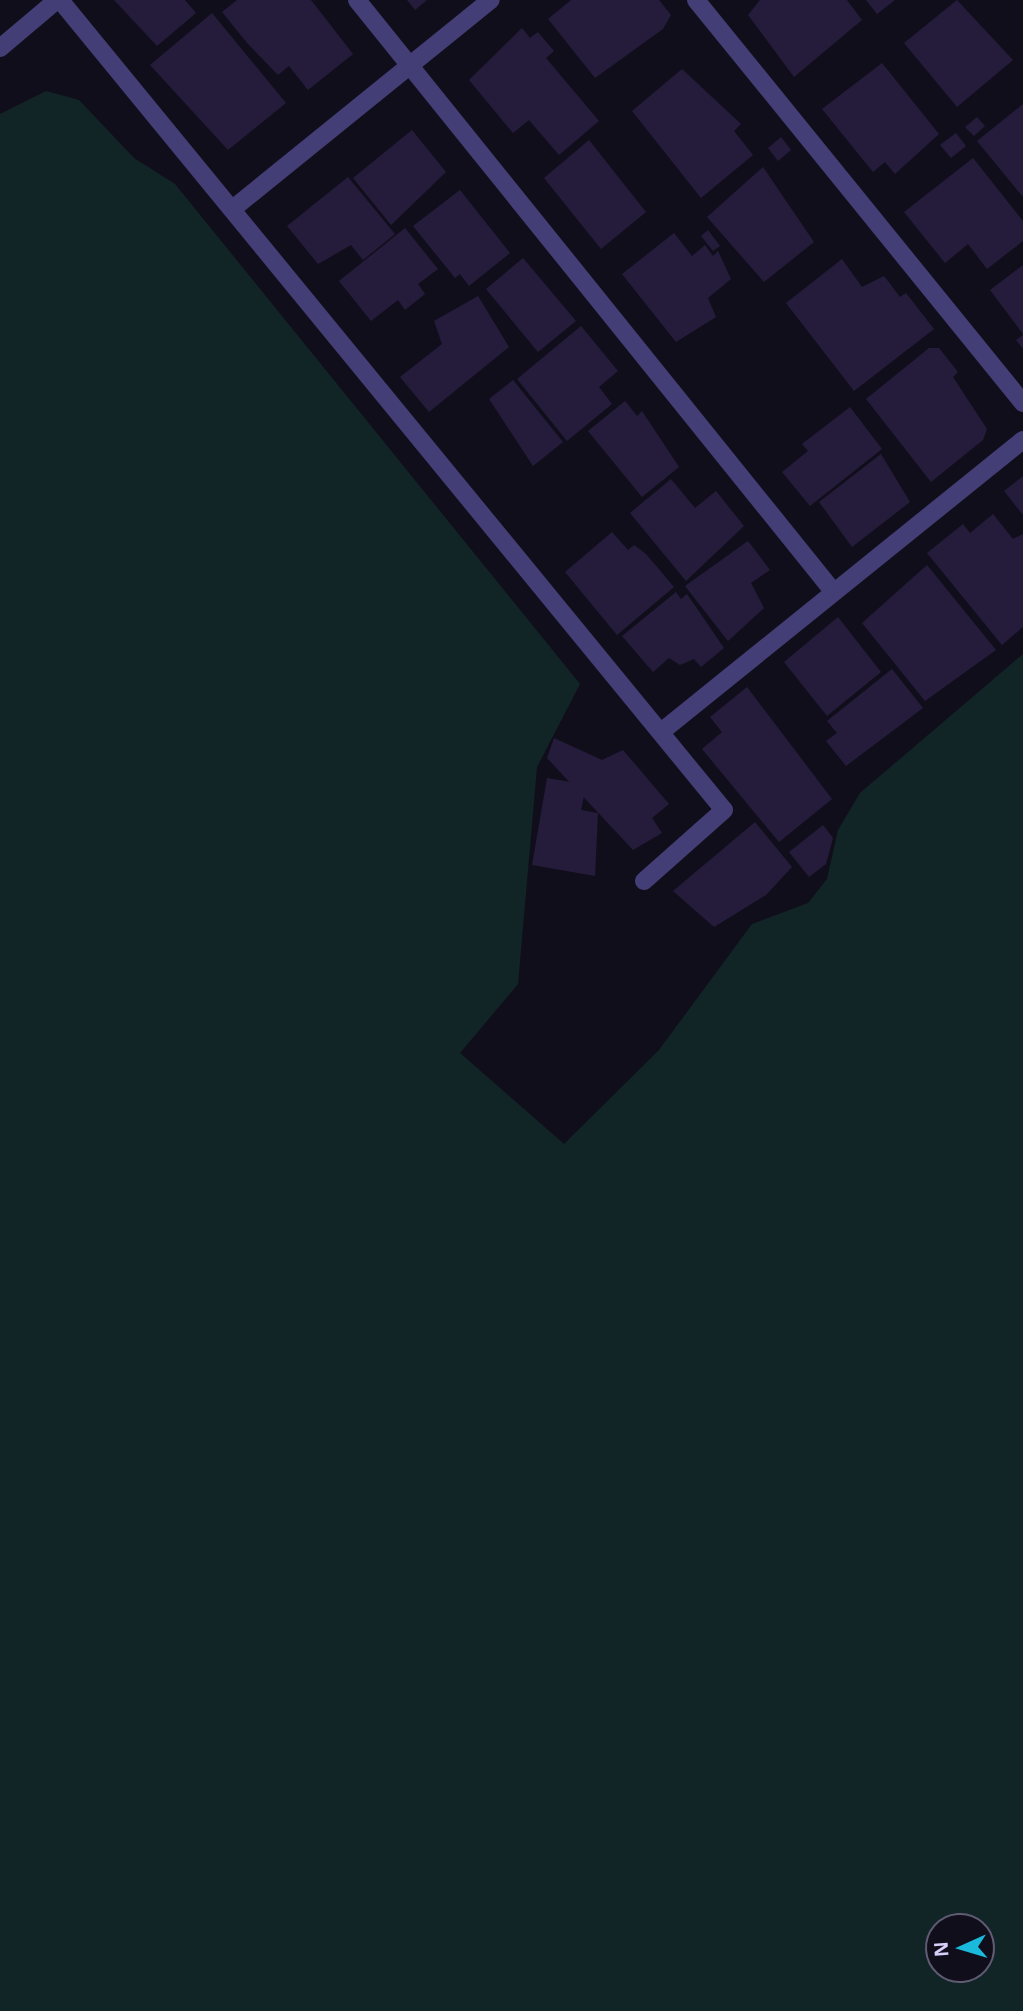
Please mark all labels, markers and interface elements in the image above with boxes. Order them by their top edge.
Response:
north arrow [925,1913,995,1983]
text: N [928,1941,955,1958]

